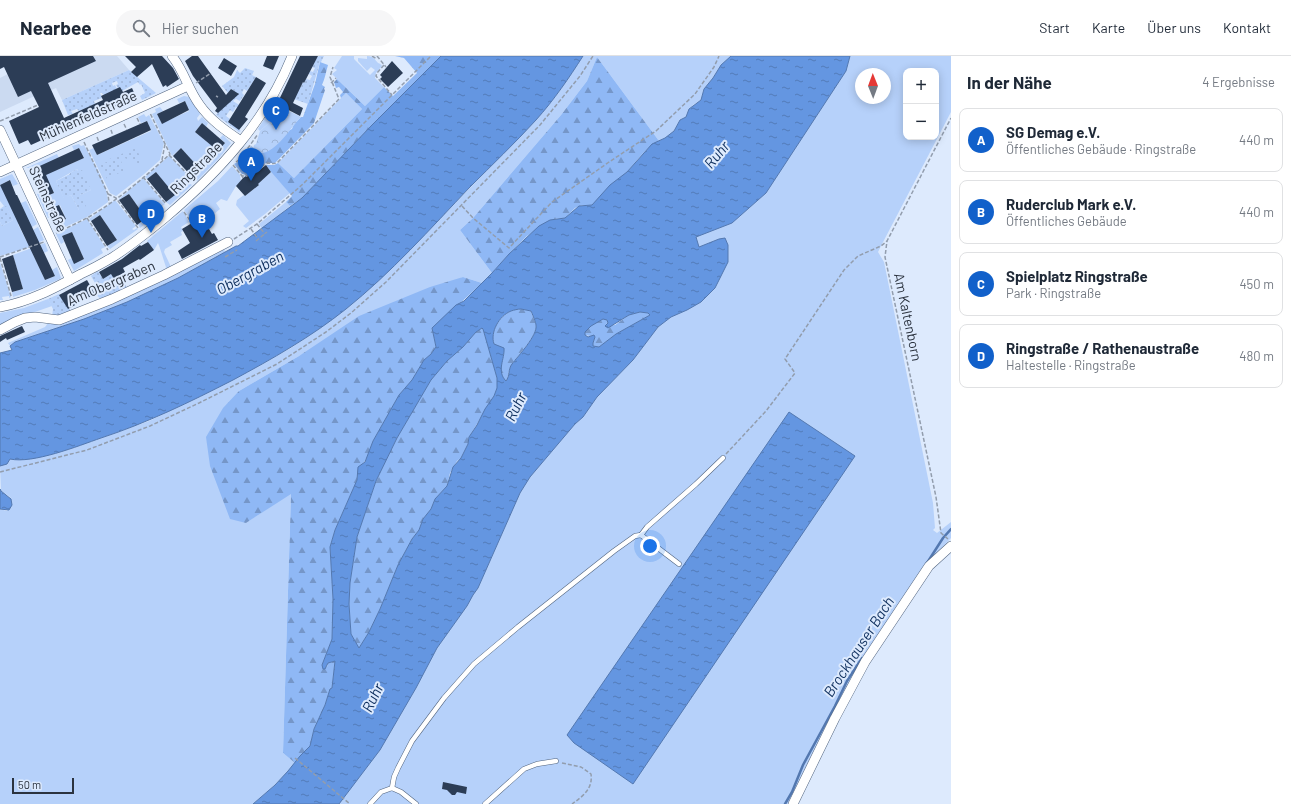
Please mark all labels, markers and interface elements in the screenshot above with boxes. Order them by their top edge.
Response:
search box [116,10,396,46]
text: Nearbee [20,16,92,39]
icon: search [130,17,152,39]
text: Hier suchen [162,19,239,37]
text: Start [1039,19,1070,36]
text: Karte [1092,19,1125,36]
text: Über uns [1147,19,1201,36]
text: Kontakt [1223,19,1271,36]
north arrow [855,68,891,104]
map controls [903,68,939,140]
button: + [903,68,939,104]
text: In der Nähe [967,72,1052,92]
text: 4 Ergebnisse [1202,74,1275,90]
street label: Mühlenfeldstraße [36,86,139,145]
pin: C [263,97,289,130]
button: − [903,104,939,140]
text: SG Demag e.V. [1006,123,1100,141]
text: A [977,132,985,148]
text: 440 m [1239,132,1274,148]
water label: Ruhr [700,137,733,172]
street label: Ringstraße [166,138,225,197]
text: Öffentliches Gebäude · Ringstraße [1006,141,1196,157]
pin: A [238,148,264,181]
street label: Steinstraße [26,163,71,235]
text: Ruderclub Mark e.V. [1006,195,1136,213]
pin: D [138,200,164,233]
text: B [977,204,985,220]
text: 440 m [1239,204,1274,220]
pin: B [189,205,215,238]
text: Öffentliches Gebäude [1006,213,1127,229]
water label: Obergraben [213,246,286,298]
street label: Am Obergraben [64,256,157,309]
text: Spielplatz Ringstraße [1006,267,1148,285]
street label: Am Kaltenborn [891,271,926,362]
text: C [977,276,985,292]
text: 450 m [1239,276,1274,292]
text: Park · Ringstraße [1006,285,1101,301]
text: Ringstraße / Rathenaustraße [1006,339,1199,357]
text: D [977,348,985,364]
text: 480 m [1239,348,1274,364]
text: Haltestelle · Ringstraße [1006,357,1136,373]
water label: Ruhr [500,389,530,424]
your location [640,536,660,556]
water label: Brockhauser Bach [819,593,897,700]
water label: Ruhr [357,680,387,715]
scale bar [12,776,74,795]
text: 50 m [18,778,41,791]

